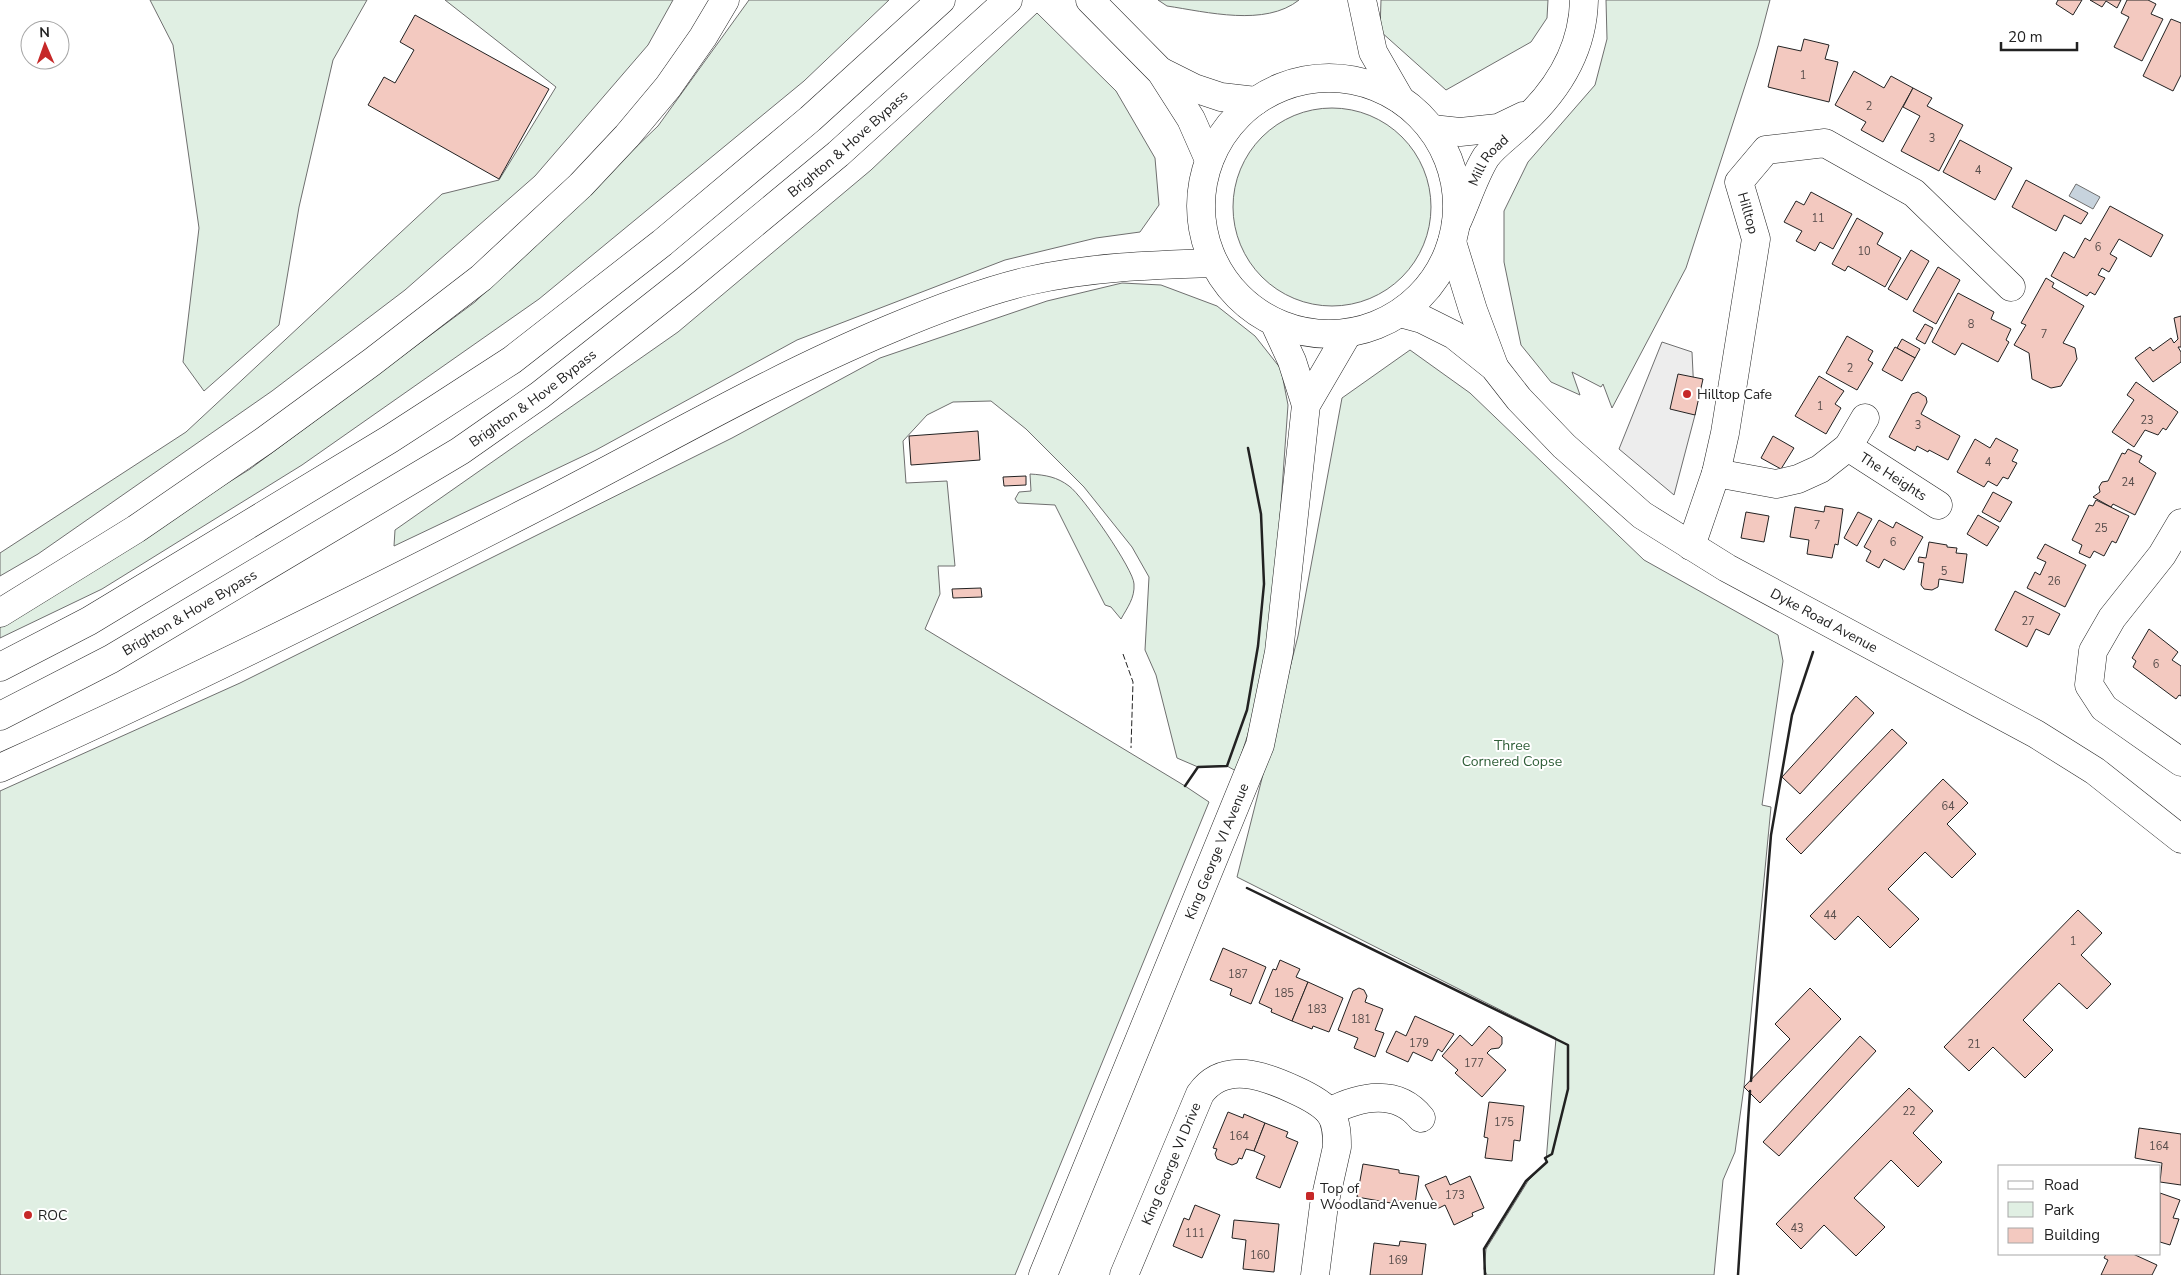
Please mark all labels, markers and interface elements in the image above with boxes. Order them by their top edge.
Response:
north arrow [20,20,70,70]
scale bar [2001,20,2077,52]
text: N [39,23,50,42]
text: 20 m [2008,27,2043,47]
house number: 1 [1800,68,1806,83]
street label: Brighton & Hove Bypass [784,86,912,201]
house number: 2 [1866,99,1872,114]
street label: Mill Road [1463,130,1512,189]
house number: 3 [1929,131,1935,146]
house number: 4 [1975,163,1982,178]
street label: Hilltop [1733,190,1763,236]
house number: 11 [1811,211,1825,226]
house number: 6 [2095,240,2102,255]
house number: 10 [1857,244,1871,259]
house number: 8 [1968,317,1975,332]
house number: 7 [2041,327,2047,342]
street label: Brighton & Hove Bypass [465,345,600,451]
house number: 2 [1847,361,1853,376]
place label: Hilltop Cafe [1697,385,1772,404]
marker: Hilltop Cafe [1681,388,1693,400]
house number: 1 [1817,399,1823,414]
house number: 23 [2140,413,2154,428]
house number: 3 [1915,418,1921,433]
street label: The Heights [1856,448,1931,505]
house number: 4 [1985,455,1992,470]
house number: 24 [2121,475,2135,490]
house number: 7 [1814,518,1820,533]
house number: 25 [2094,521,2108,536]
house number: 6 [1890,535,1897,550]
house number: 5 [1941,564,1948,579]
street label: Brighton & Hove Bypass [118,565,260,660]
house number: 26 [2047,574,2061,589]
street label: Dyke Road Avenue [1767,584,1881,657]
house number: 27 [2021,614,2035,629]
house number: 6 [2153,657,2160,672]
park label: Three Cornered Copse [1462,736,1562,771]
street label: King George VI Avenue [1180,780,1253,922]
house number: 64 [1941,799,1955,814]
house number: 44 [1823,908,1837,923]
house number: 1 [2070,934,2076,949]
house number: 187 [1228,967,1248,982]
house number: 185 [1274,986,1294,1001]
house number: 183 [1307,1002,1327,1017]
house number: 181 [1351,1012,1371,1027]
house number: 179 [1409,1036,1429,1051]
house number: 21 [1967,1037,1981,1052]
house number: 177 [1464,1056,1484,1071]
street label: King George VI Drive [1137,1099,1205,1228]
house number: 22 [1902,1104,1916,1119]
house number: 175 [1494,1115,1514,1130]
house number: 164 [1229,1129,1249,1144]
house number: 164 [2149,1139,2169,1154]
legend [1998,1165,2161,1255]
text: Road [2044,1175,2079,1195]
place label: Top of Woodland Avenue [1320,1179,1437,1214]
house number: 173 [1445,1188,1465,1203]
marker: Top of Woodland Avenue [1304,1190,1316,1202]
text: Park [2044,1200,2074,1220]
place label: ROC [38,1206,67,1225]
marker: ROC [22,1209,34,1221]
house number: 43 [1790,1221,1804,1236]
text: Building [2044,1225,2100,1245]
house number: 111 [1185,1226,1205,1241]
house number: 160 [1250,1248,1270,1263]
house number: 169 [1388,1253,1408,1268]

